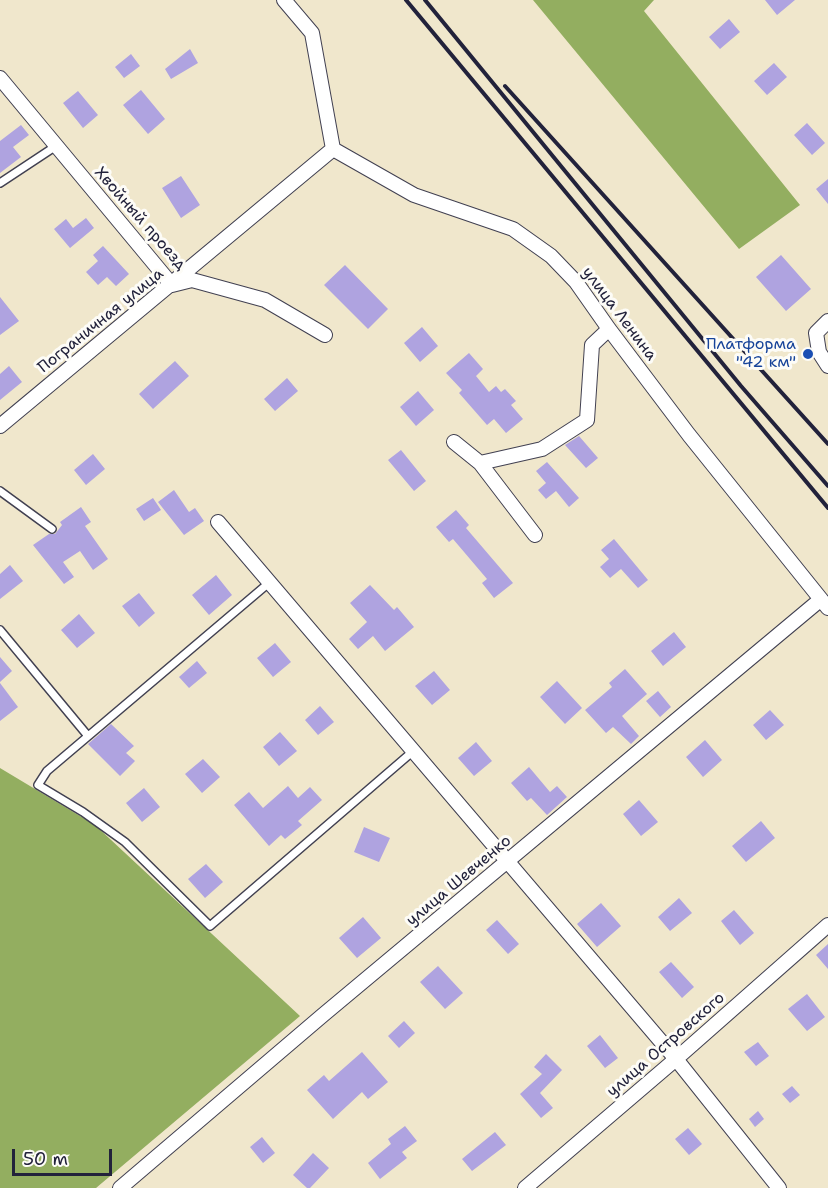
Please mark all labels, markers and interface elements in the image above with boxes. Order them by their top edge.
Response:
street label: Хвойный проезд [90,164,190,274]
street label: улица Ленина [578,263,660,365]
street label: Пограничная улица [34,265,168,377]
place label: Платформа "42 км" [706,335,796,373]
marker: Платформа "42 км" [801,347,815,361]
street label: улица Шевченко [403,832,515,930]
street label: улица Островского [603,989,729,1101]
scale bar [15,1137,116,1175]
text: 50 m [23,1147,68,1171]

